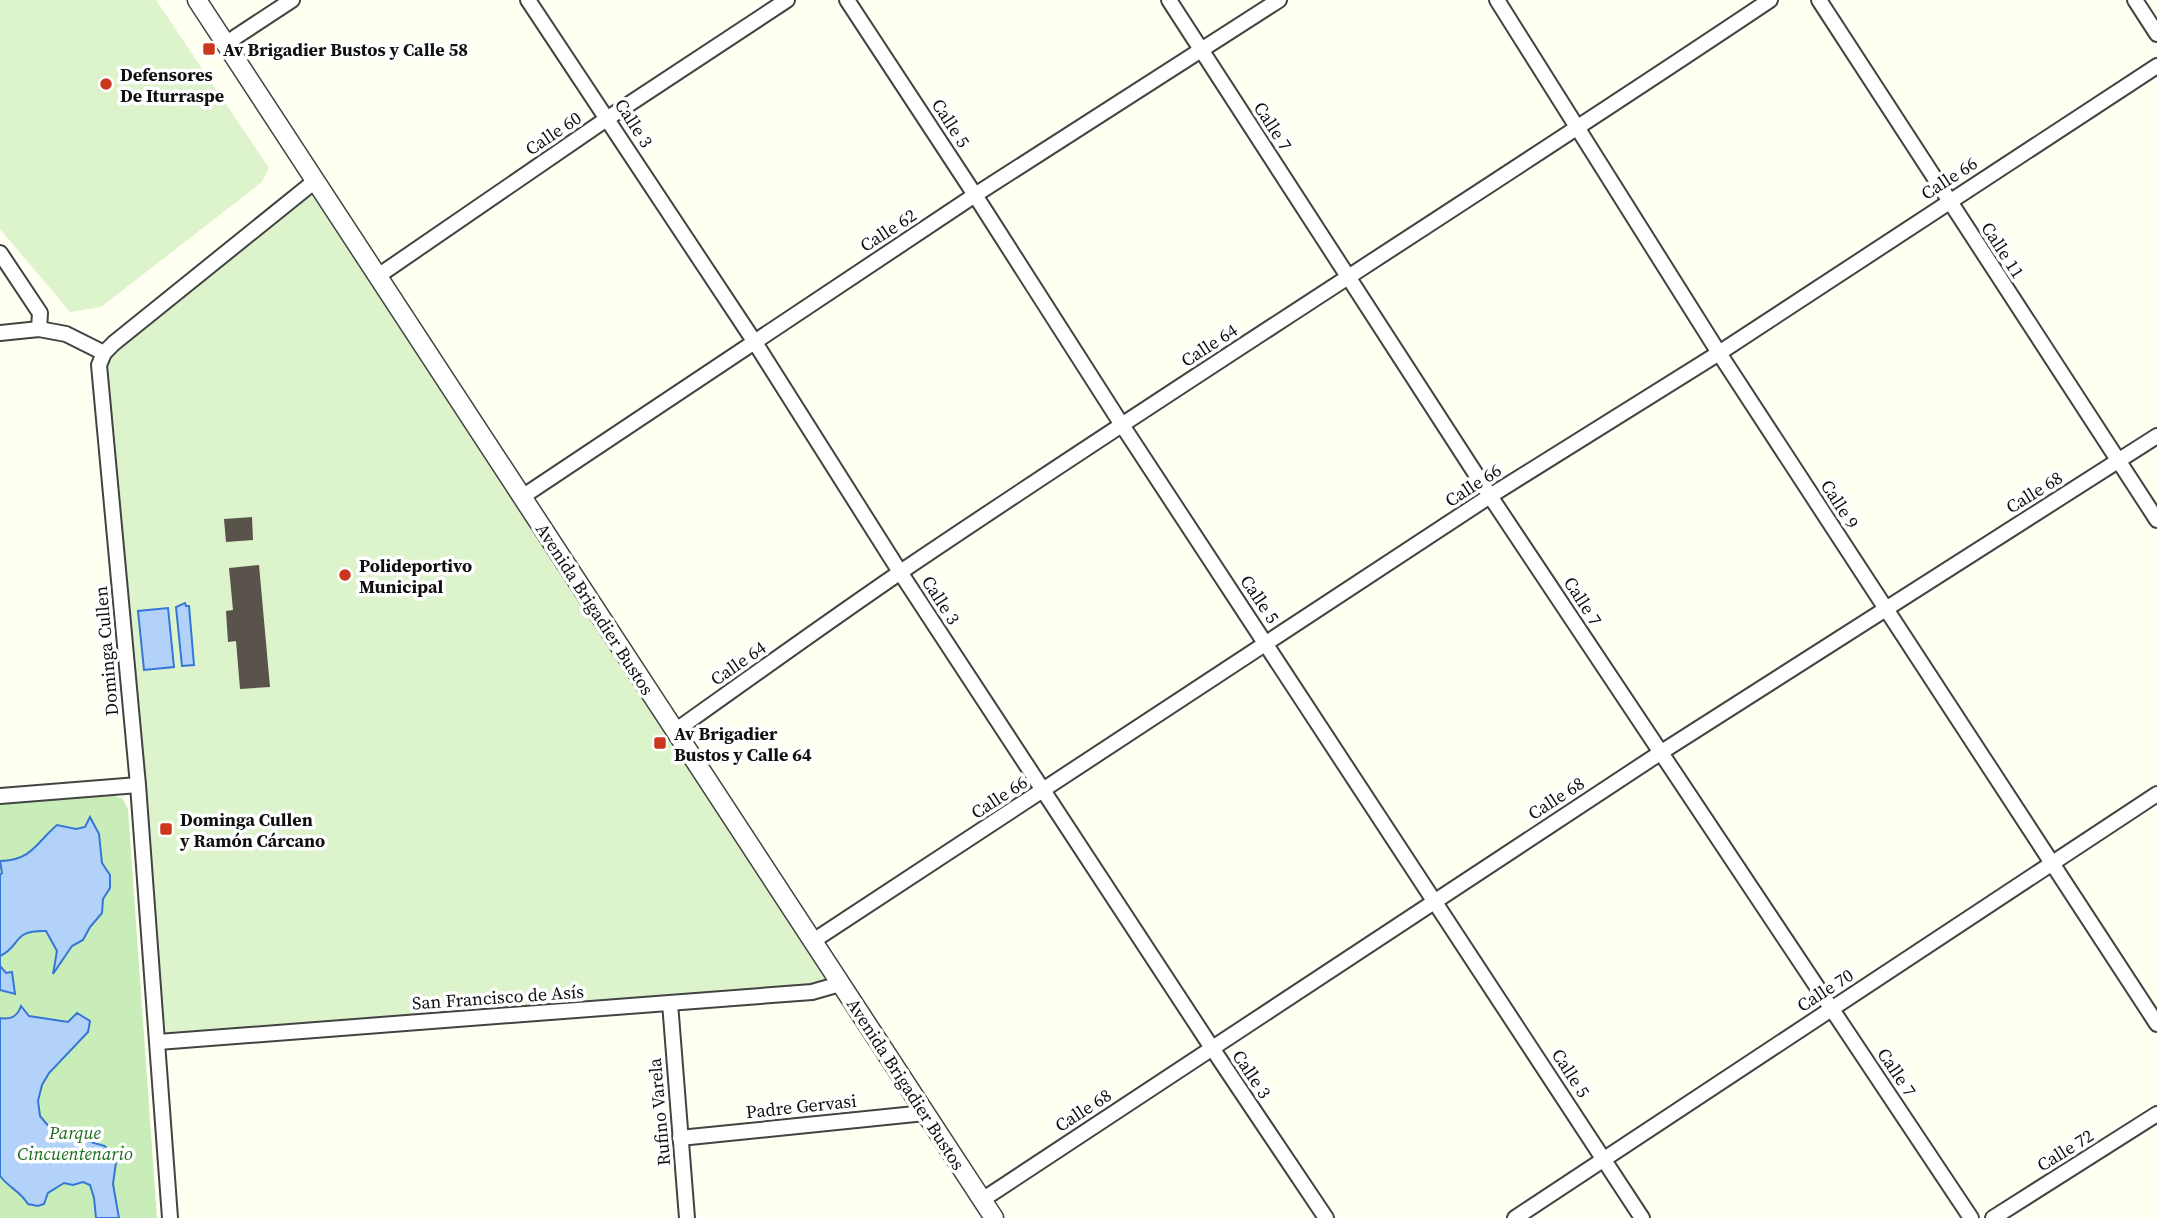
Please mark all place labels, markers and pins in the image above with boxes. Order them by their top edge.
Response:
place label: Av Brigadier Bustos y Calle 58 [223,37,468,62]
marker: Av Brigadier Bustos y Calle 58 [201,41,217,57]
place label: Defensores De Iturraspe [120,62,224,108]
marker: Defensores De Iturraspe [98,76,114,92]
place label: Polideportivo Municipal [359,553,472,599]
marker: Polideportivo Municipal [337,567,353,583]
place label: Av Brigadier Bustos y Calle 64 [674,721,812,767]
marker: Av Brigadier Bustos y Calle 64 [652,735,668,751]
place label: Dominga Cullen y Ramón Cárcano [179,807,325,853]
marker: Dominga Cullen y Ramón Cárcano [158,821,174,837]

